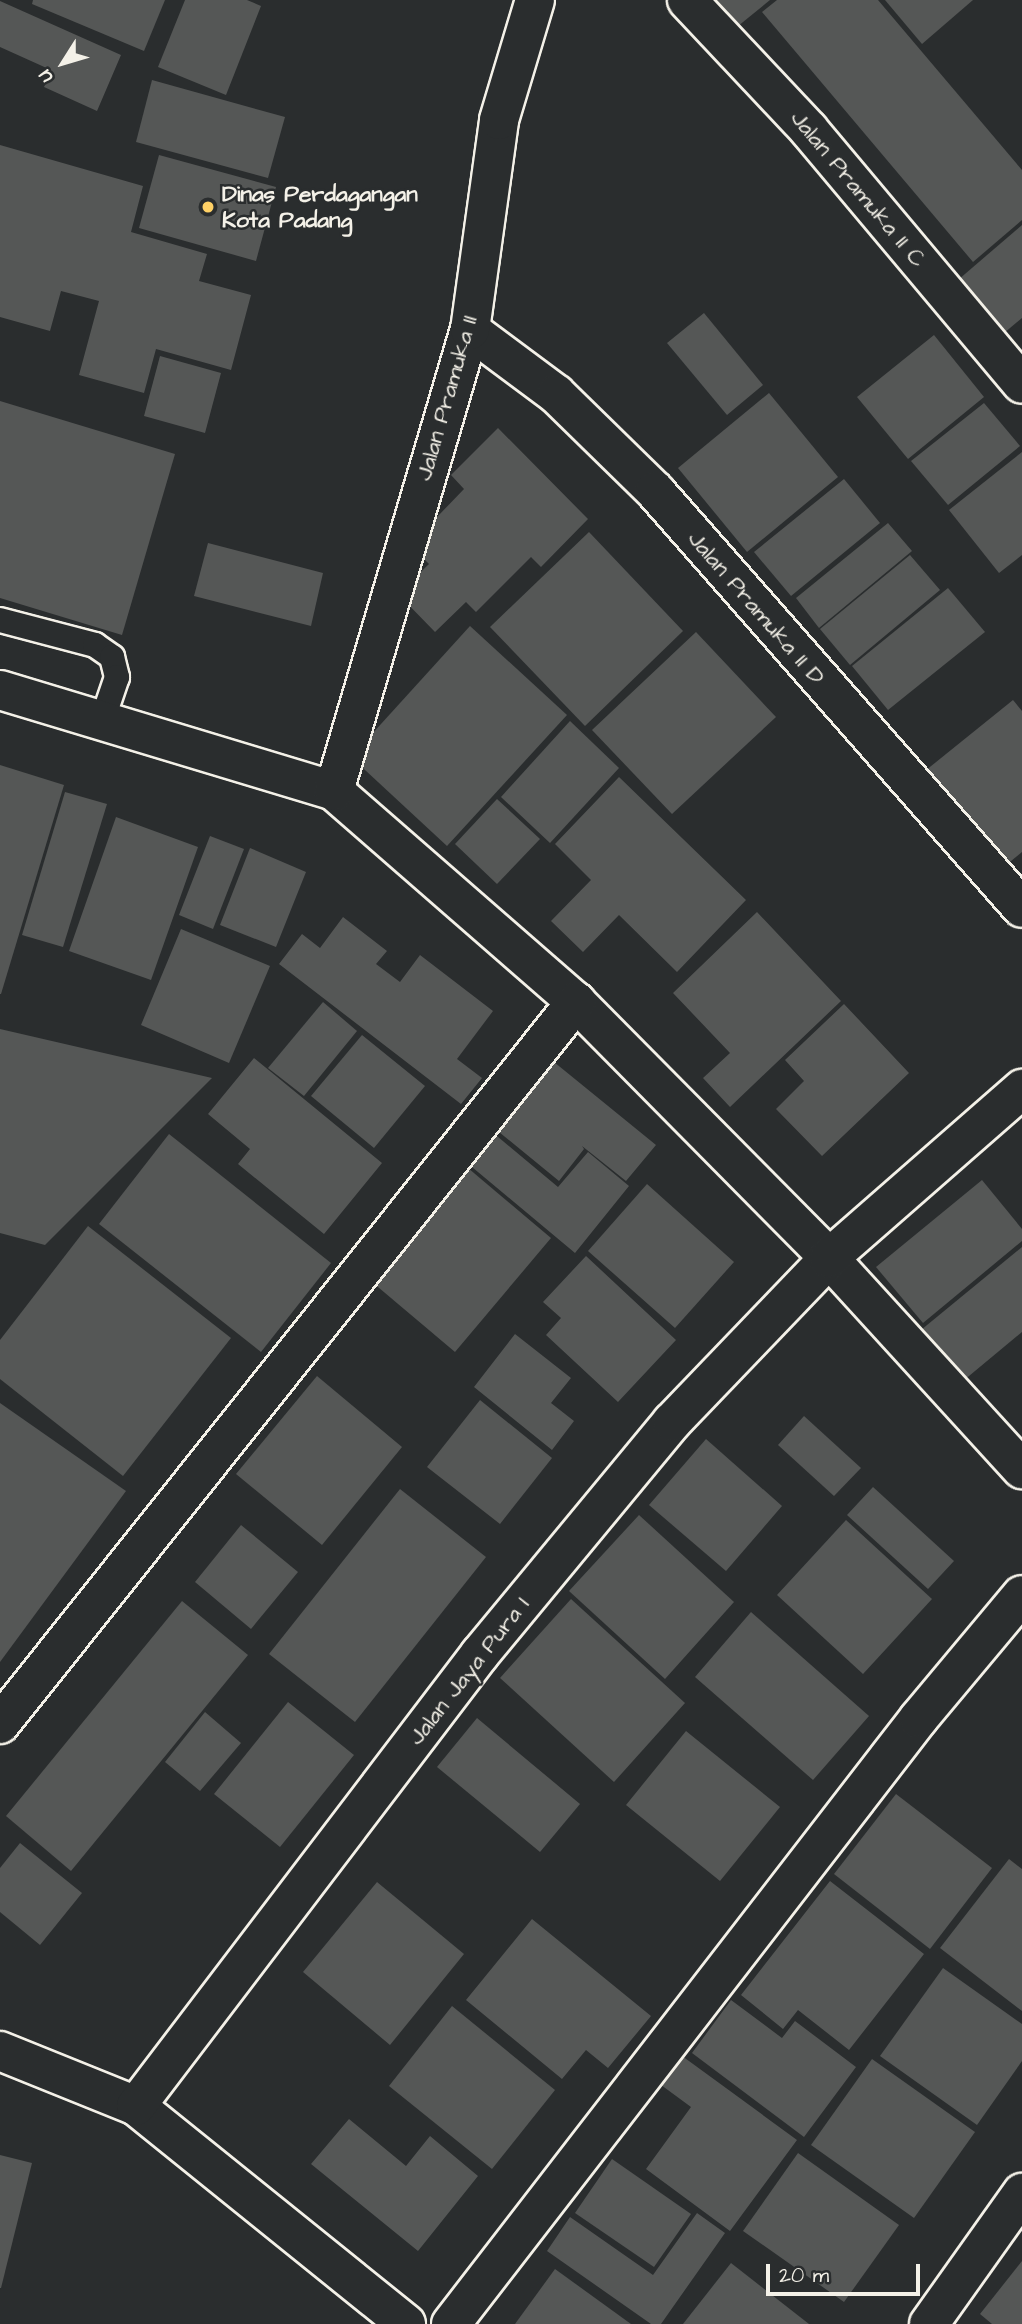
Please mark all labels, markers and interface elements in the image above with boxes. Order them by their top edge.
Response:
north arrow [28,28,98,98]
text: U [32,64,60,88]
street label: Jalan Pramuka II C [784,105,932,273]
place label: Dinas Perdagangan Kota Padang [222,180,418,234]
marker: Dinas Perdagangan Kota Padang [200,199,216,215]
street label: Jalan Pramuka II [410,312,484,484]
street label: Jalan Pramuka II D [682,525,830,691]
street label: Jalan Jaya Pura I [402,1591,536,1751]
scale bar [770,2250,924,2294]
text: 20 m [779,2261,829,2290]

